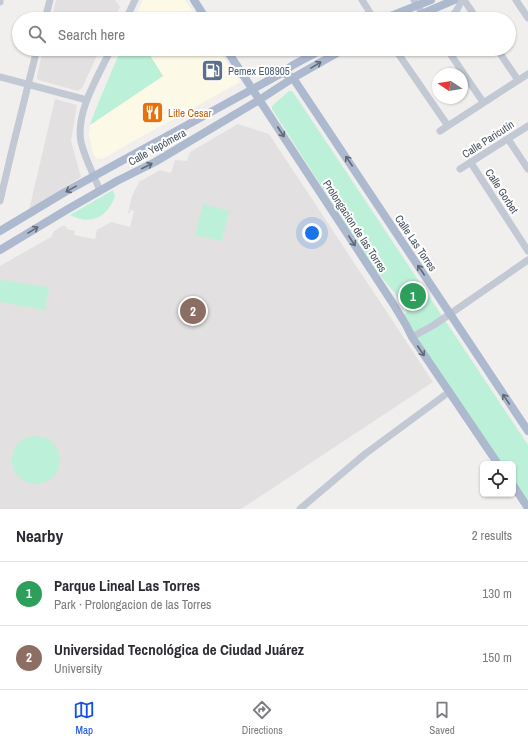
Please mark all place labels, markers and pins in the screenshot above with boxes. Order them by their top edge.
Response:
fuel station icon: Pemex E08905 [200,58,226,84]
place label: Pemex E08905 [228,64,290,78]
restaurant icon: Litle Cesar [140,100,166,126]
place label: Litle Cesar [168,106,212,120]
pin: 1 [400,281,426,311]
pin: 2 [180,296,206,326]

